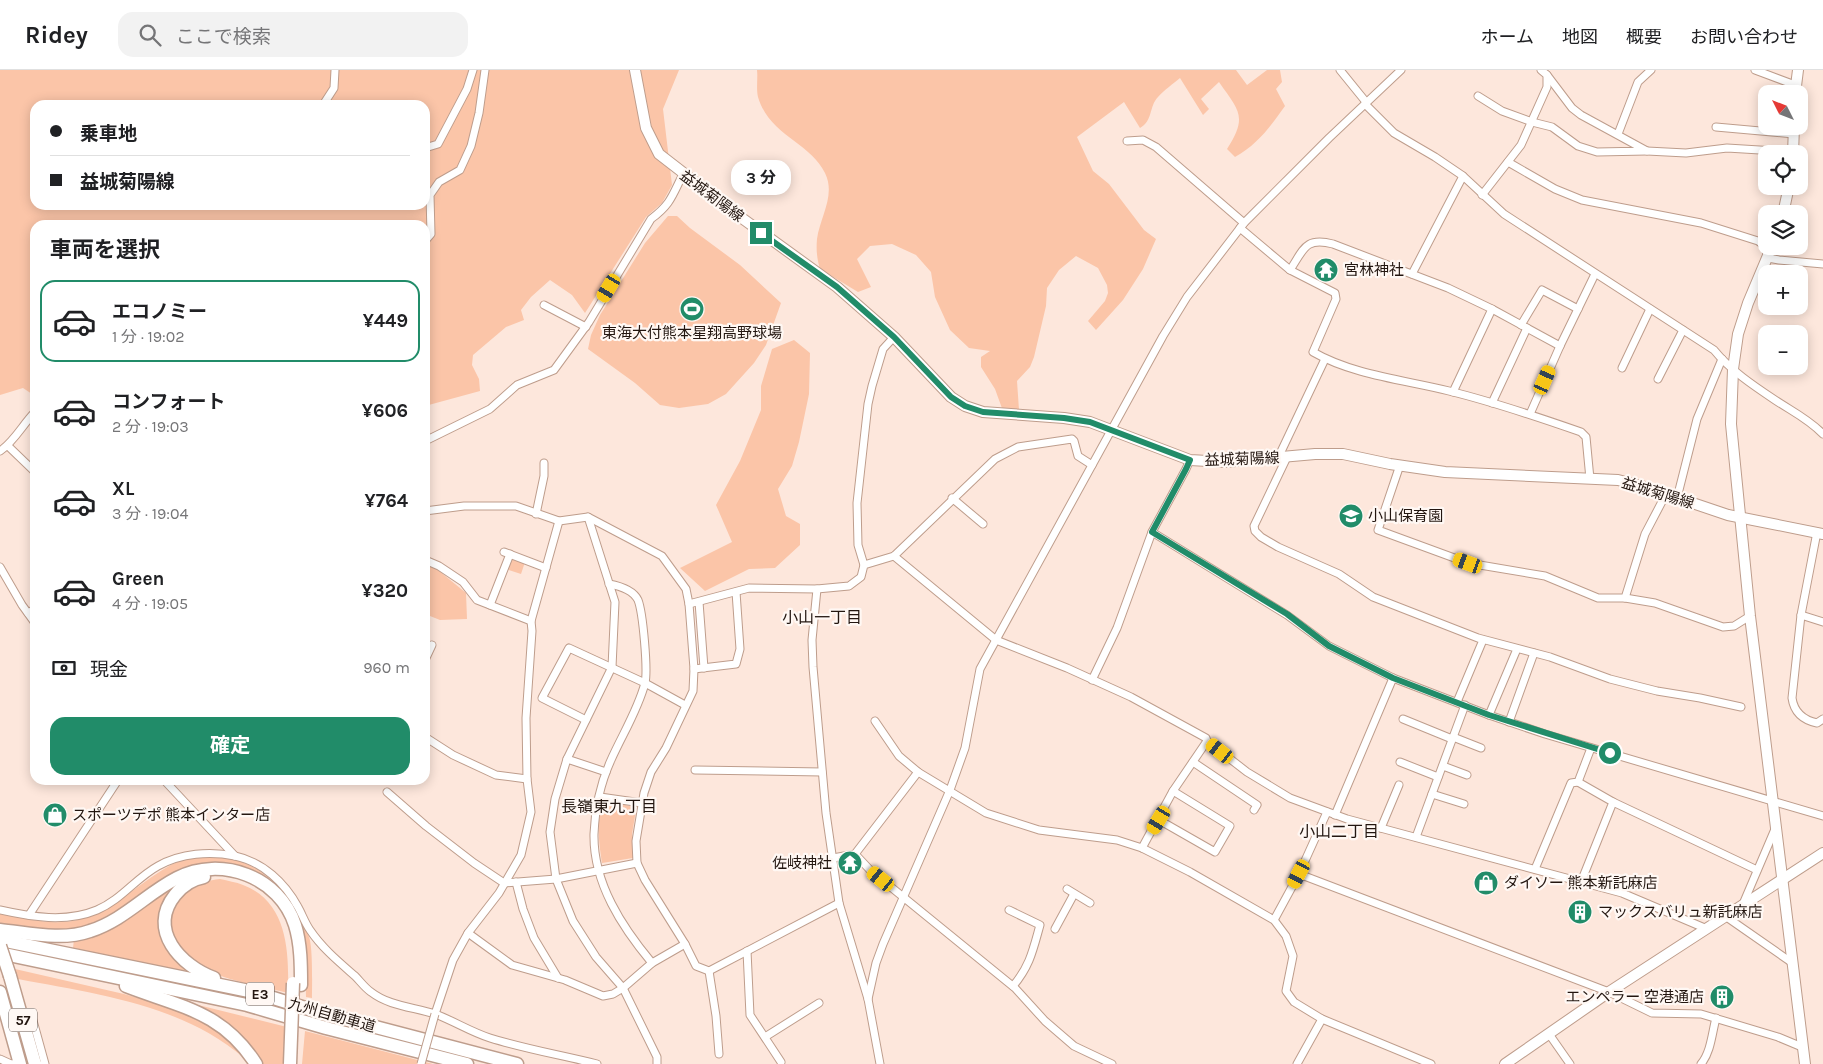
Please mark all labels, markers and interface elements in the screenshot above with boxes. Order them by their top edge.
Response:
search box [118,12,468,57]
text: Ridey [25,21,88,49]
icon: search [136,21,164,49]
text: ここで検索 [176,26,271,48]
text: ホーム [1481,26,1534,48]
text: 地図 [1562,26,1598,48]
text: 概要 [1626,26,1662,48]
text: お問い合わせ [1690,26,1798,48]
north arrow [1758,85,1808,135]
map controls [1758,85,1808,375]
text: 乗車地 [80,123,137,145]
button: locate [1758,145,1808,195]
callout: 3 分 [731,160,791,196]
street label: 益城菊陽線 [677,166,747,226]
text: 3 分 [746,168,776,187]
text: 益城菊陽線 [80,171,175,193]
button: layers [1758,205,1808,255]
route end [750,222,772,244]
text: 車両を選択 [50,237,160,263]
temple icon: 宮林神社 [1313,257,1339,283]
place label: 宮林神社 [1344,261,1404,279]
button: + [1758,265,1808,315]
car [594,271,623,305]
sports icon: 東海大付熊本星翔高野球場 [679,296,705,322]
icon: car [52,299,97,344]
text: エコノミー [112,301,207,323]
text: ¥449 [363,310,408,332]
place label: 東海大付熊本星翔高野球場 [602,324,782,342]
button: − [1758,325,1808,375]
text: 1 分 · 19:02 [112,327,185,346]
car [1532,363,1557,397]
icon: car [52,389,97,434]
text: コンフォート [112,391,225,413]
text: ¥606 [362,400,408,422]
text: 2 分 · 19:03 [112,417,189,436]
street label: 益城菊陽線 [1204,449,1280,469]
street label: 益城菊陽線 [1619,473,1697,513]
text: XL [112,478,134,500]
icon: car [52,479,97,524]
text: ¥764 [365,490,408,512]
school or university icon: 小山保育園 [1338,503,1364,529]
text: 3 分 · 19:04 [112,504,188,523]
place label: 小山保育園 [1368,507,1443,525]
car [1451,551,1484,575]
text: Green [112,568,164,590]
icon: car [52,569,97,614]
text: ¥320 [362,580,408,602]
text: 4 分 · 19:05 [112,594,188,613]
district label: 小山一丁目 [782,608,862,627]
icon: cash [50,654,78,682]
text: 960 m [363,658,410,677]
text: 現金 [90,659,128,681]
button: 確定 [50,717,410,775]
car [1203,736,1236,766]
route start [1599,742,1621,764]
district label: 長嶺東九丁目 [561,797,657,816]
shop icon: スポーツデポ 熊本インター店 [42,802,68,828]
car [1144,803,1173,837]
place label: スポーツデポ 熊本インター店 [72,806,270,824]
district label: 小山二丁目 [1299,822,1379,841]
temple icon: 佐岐神社 [837,850,863,876]
place label: 佐岐神社 [772,854,832,872]
car [1285,857,1312,891]
car [864,864,897,894]
shop icon: ダイソー 熊本新託麻店 [1473,870,1499,896]
place label: ダイソー 熊本新託麻店 [1504,874,1658,892]
building icon: マックスバリュ新託麻店 [1567,899,1593,925]
place label: マックスバリュ新託麻店 [1598,903,1763,921]
road number: E3 [246,982,274,1006]
building icon: エンペラー 空港通店 [1709,984,1735,1010]
place label: エンペラー 空港通店 [1565,988,1704,1006]
street label: 九州自動車道 [286,994,378,1036]
road number: 57 [9,1008,37,1032]

